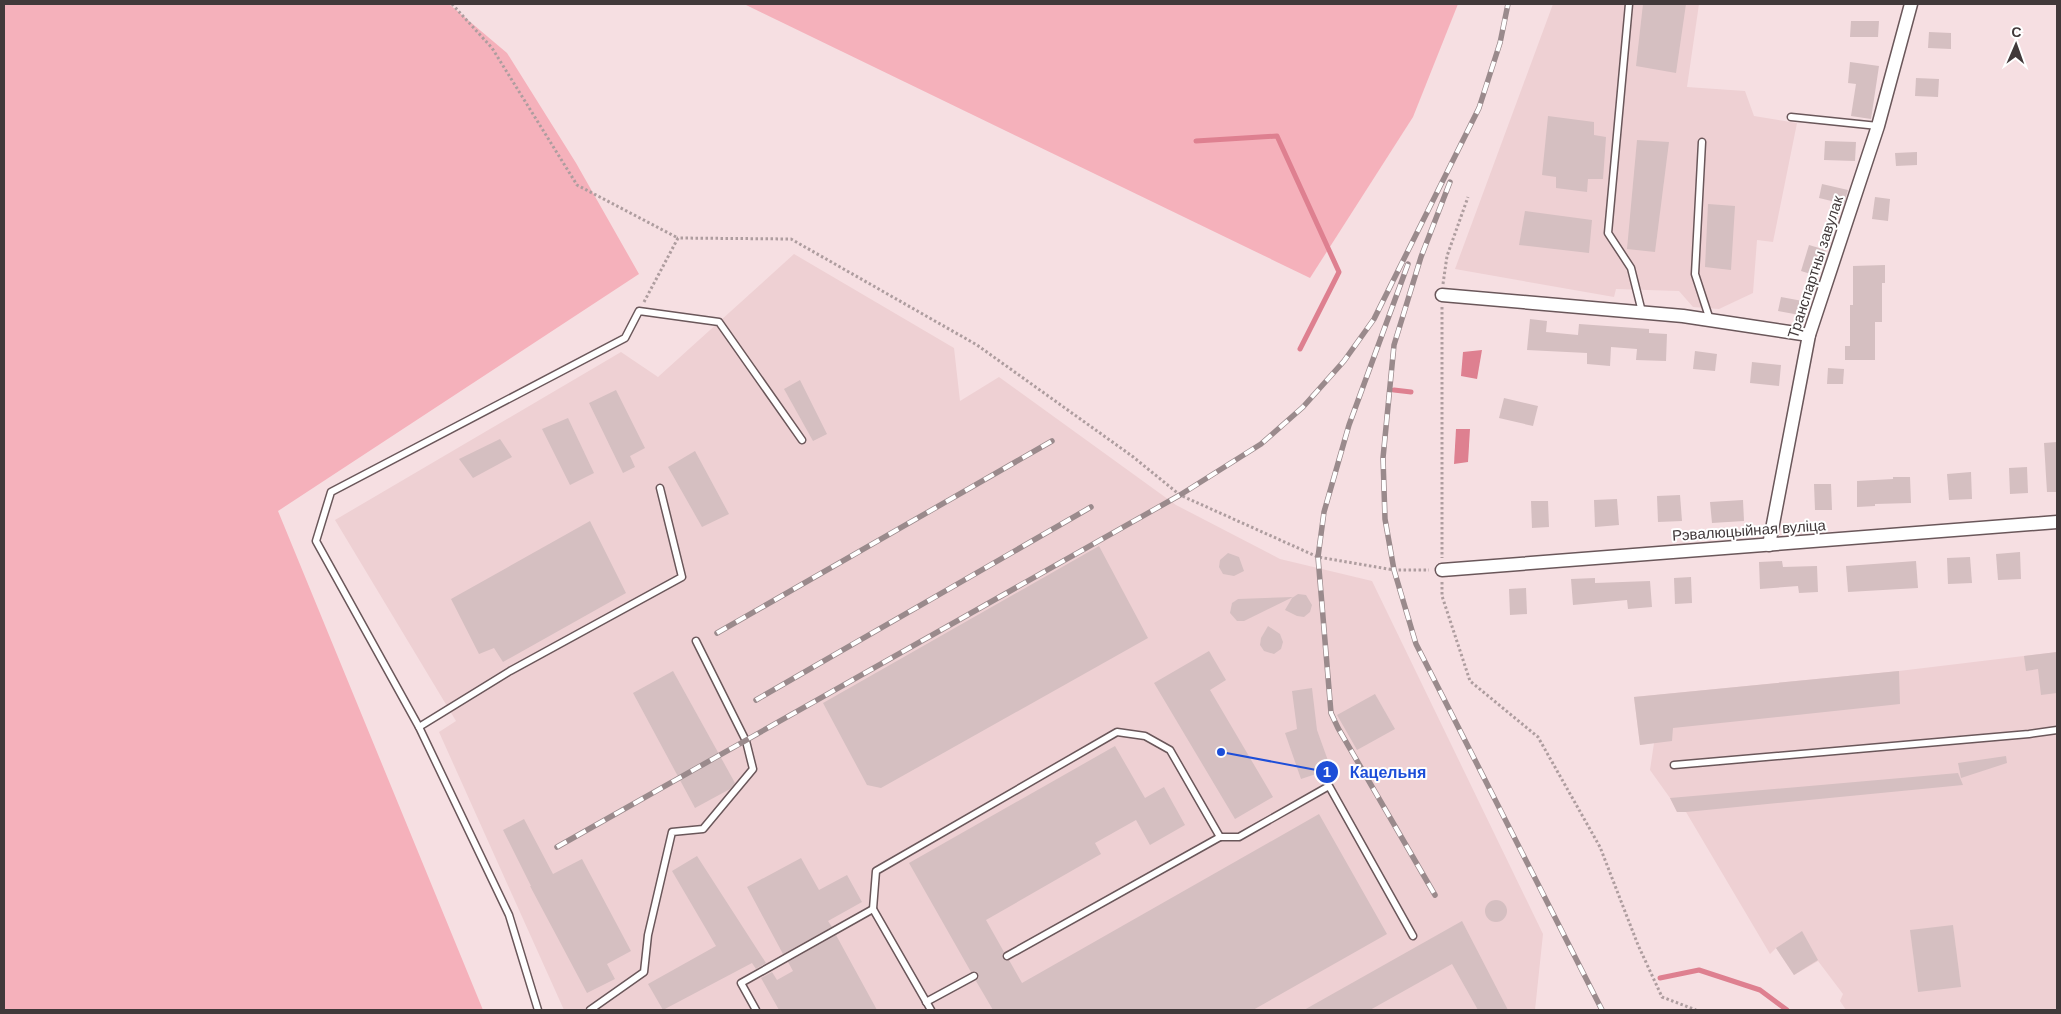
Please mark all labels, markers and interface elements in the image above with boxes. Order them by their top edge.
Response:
north arrow [1991,20,2041,70]
text: С [2011,24,2022,40]
street label: Транспартны завулак [1784,193,1846,341]
street label: Рэвалюцыйная вуліца [1672,516,1827,544]
callout: Кацельня [1315,756,1436,787]
text: 1 [1323,763,1331,780]
text: Кацельня [1350,764,1426,781]

